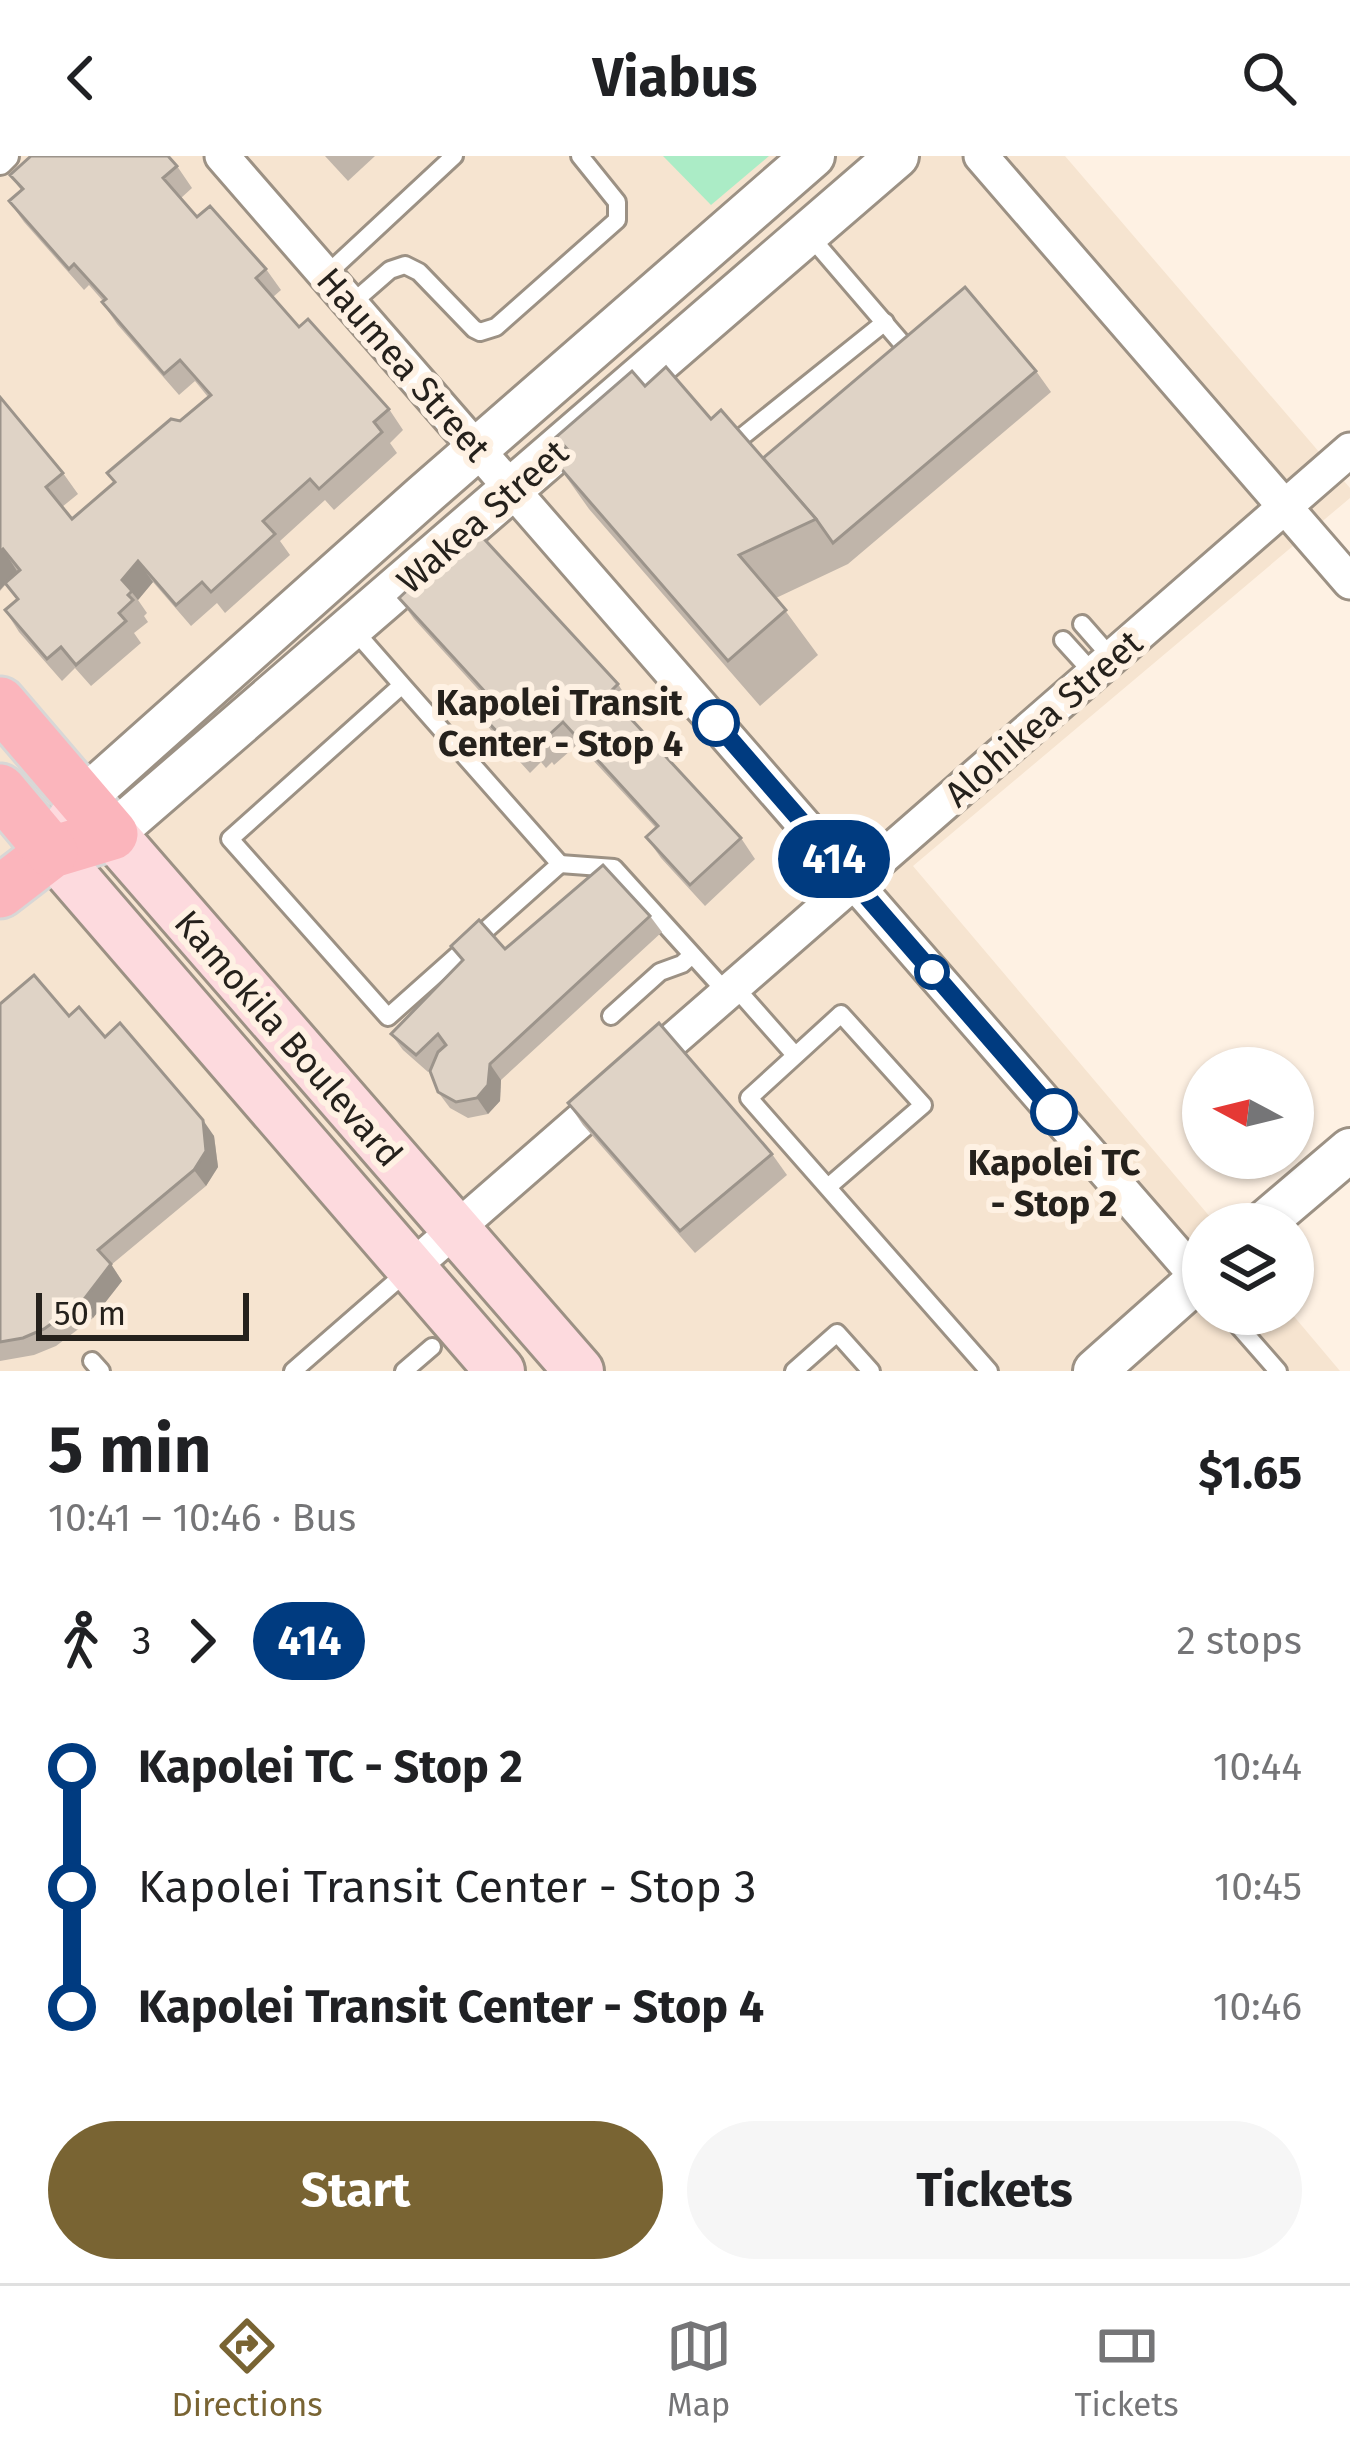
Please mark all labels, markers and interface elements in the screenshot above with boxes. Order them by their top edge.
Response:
icon: back [48,45,114,111]
icon: search [1236,45,1302,111]
text: Viabus [593,46,757,110]
street label: Haumea Street [307,259,499,470]
street label: Wakea Street [388,430,577,603]
street label: Alohikea Street [936,621,1151,817]
place label: Kapolei Transit Center - Stop 4 [436,681,684,766]
marker: Kapolei Transit Center - Stop 4 [694,701,738,745]
line badge: 414 [765,820,903,898]
text: 414 [802,834,866,884]
street label: Kamokila Boulevard [165,901,412,1176]
unlabelled marker [916,956,948,988]
north arrow [1182,1047,1314,1179]
map controls [1182,1047,1314,1335]
marker: Kapolei TC - Stop 2 [1032,1090,1076,1134]
place label: Kapolei TC - Stop 2 [968,1141,1141,1226]
button: layers [1182,1203,1314,1335]
scale bar [36,1287,249,1340]
text: 50 m [54,1294,126,1334]
text: 5 min [48,1410,211,1489]
text: $1.65 [1198,1446,1302,1500]
text: 10:41 – 10:46 · Bus [48,1495,356,1541]
icon: walk [48,1608,114,1674]
icon: forward [169,1608,235,1674]
text: 414 [277,1616,341,1666]
text: 3 [132,1618,151,1664]
text: 2 stops [1176,1618,1302,1664]
text: Kapolei TC - Stop 2 [138,1740,523,1794]
text: 10:44 [1213,1744,1302,1790]
text: Kapolei Transit Center - Stop 3 [138,1860,756,1914]
text: 10:45 [1214,1864,1302,1910]
text: Kapolei Transit Center - Stop 4 [138,1980,764,2034]
text: 10:46 [1213,1984,1302,2030]
button: Start [48,2121,663,2259]
button: Tickets [687,2121,1302,2259]
tab: Directions [171,2313,323,2425]
tab: Map [666,2313,732,2425]
tab: Tickets [1075,2313,1179,2425]

